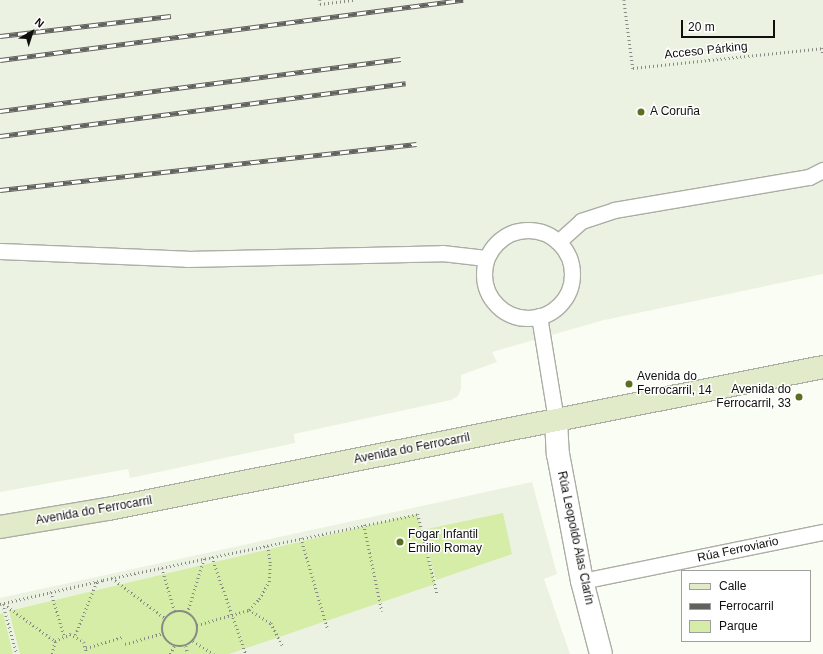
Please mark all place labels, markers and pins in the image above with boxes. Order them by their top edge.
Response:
place label: A Coruña [650,105,701,119]
marker: A Coruña [635,106,647,118]
place label: Avenida do Ferrocarril, 14 [637,370,712,398]
marker: Avenida do Ferrocarril, 14 [624,379,634,389]
place label: Avenida do Ferrocarril, 33 [716,383,791,411]
marker: Avenida do Ferrocarril, 33 [794,392,804,402]
place label: Fogar Infantil Emilio Romay [408,528,482,556]
marker: Fogar Infantil Emilio Romay [395,537,405,547]

